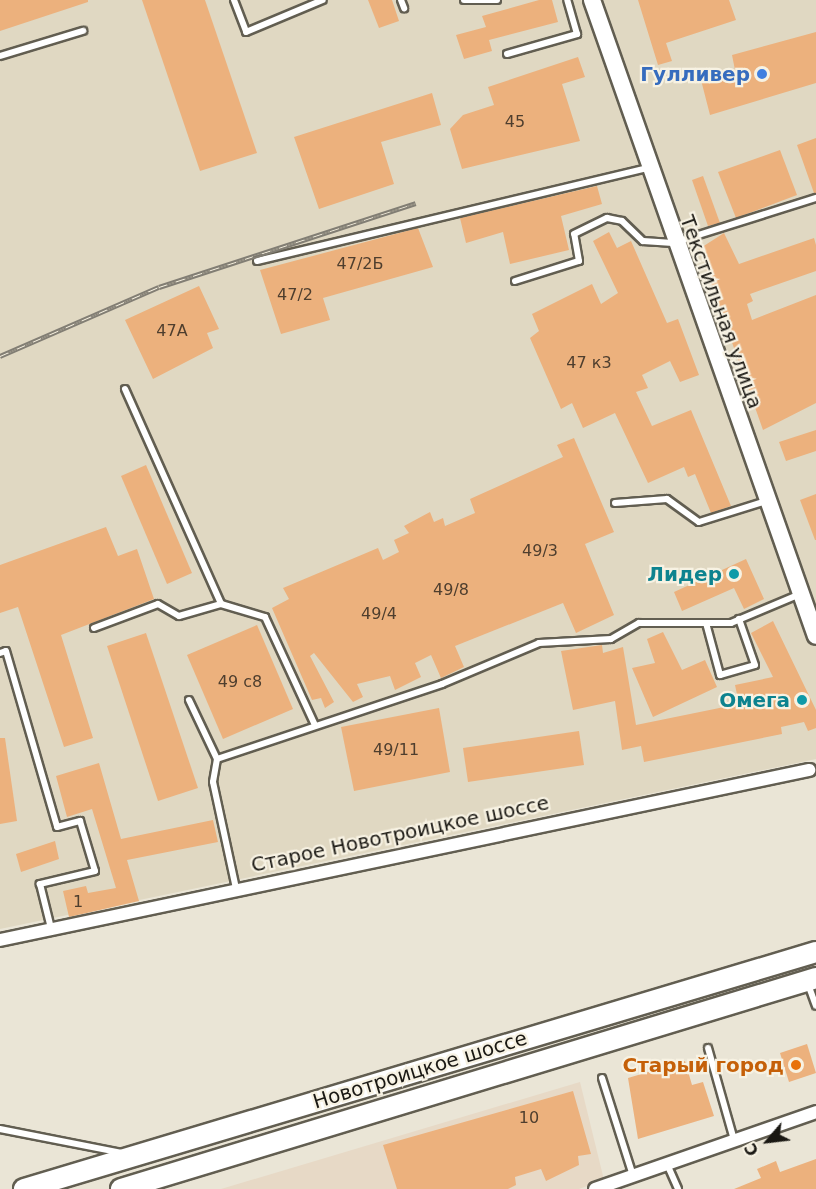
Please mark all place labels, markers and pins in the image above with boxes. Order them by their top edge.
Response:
place label: Гулливер [640,62,750,86]
marker: Гулливер [755,67,769,81]
place label: Лидер [647,562,722,586]
marker: Лидер [727,567,741,581]
place label: Омега [719,688,790,712]
marker: Омега [795,693,809,707]
place label: Старый город [622,1053,784,1077]
marker: Старый город [789,1058,803,1072]

